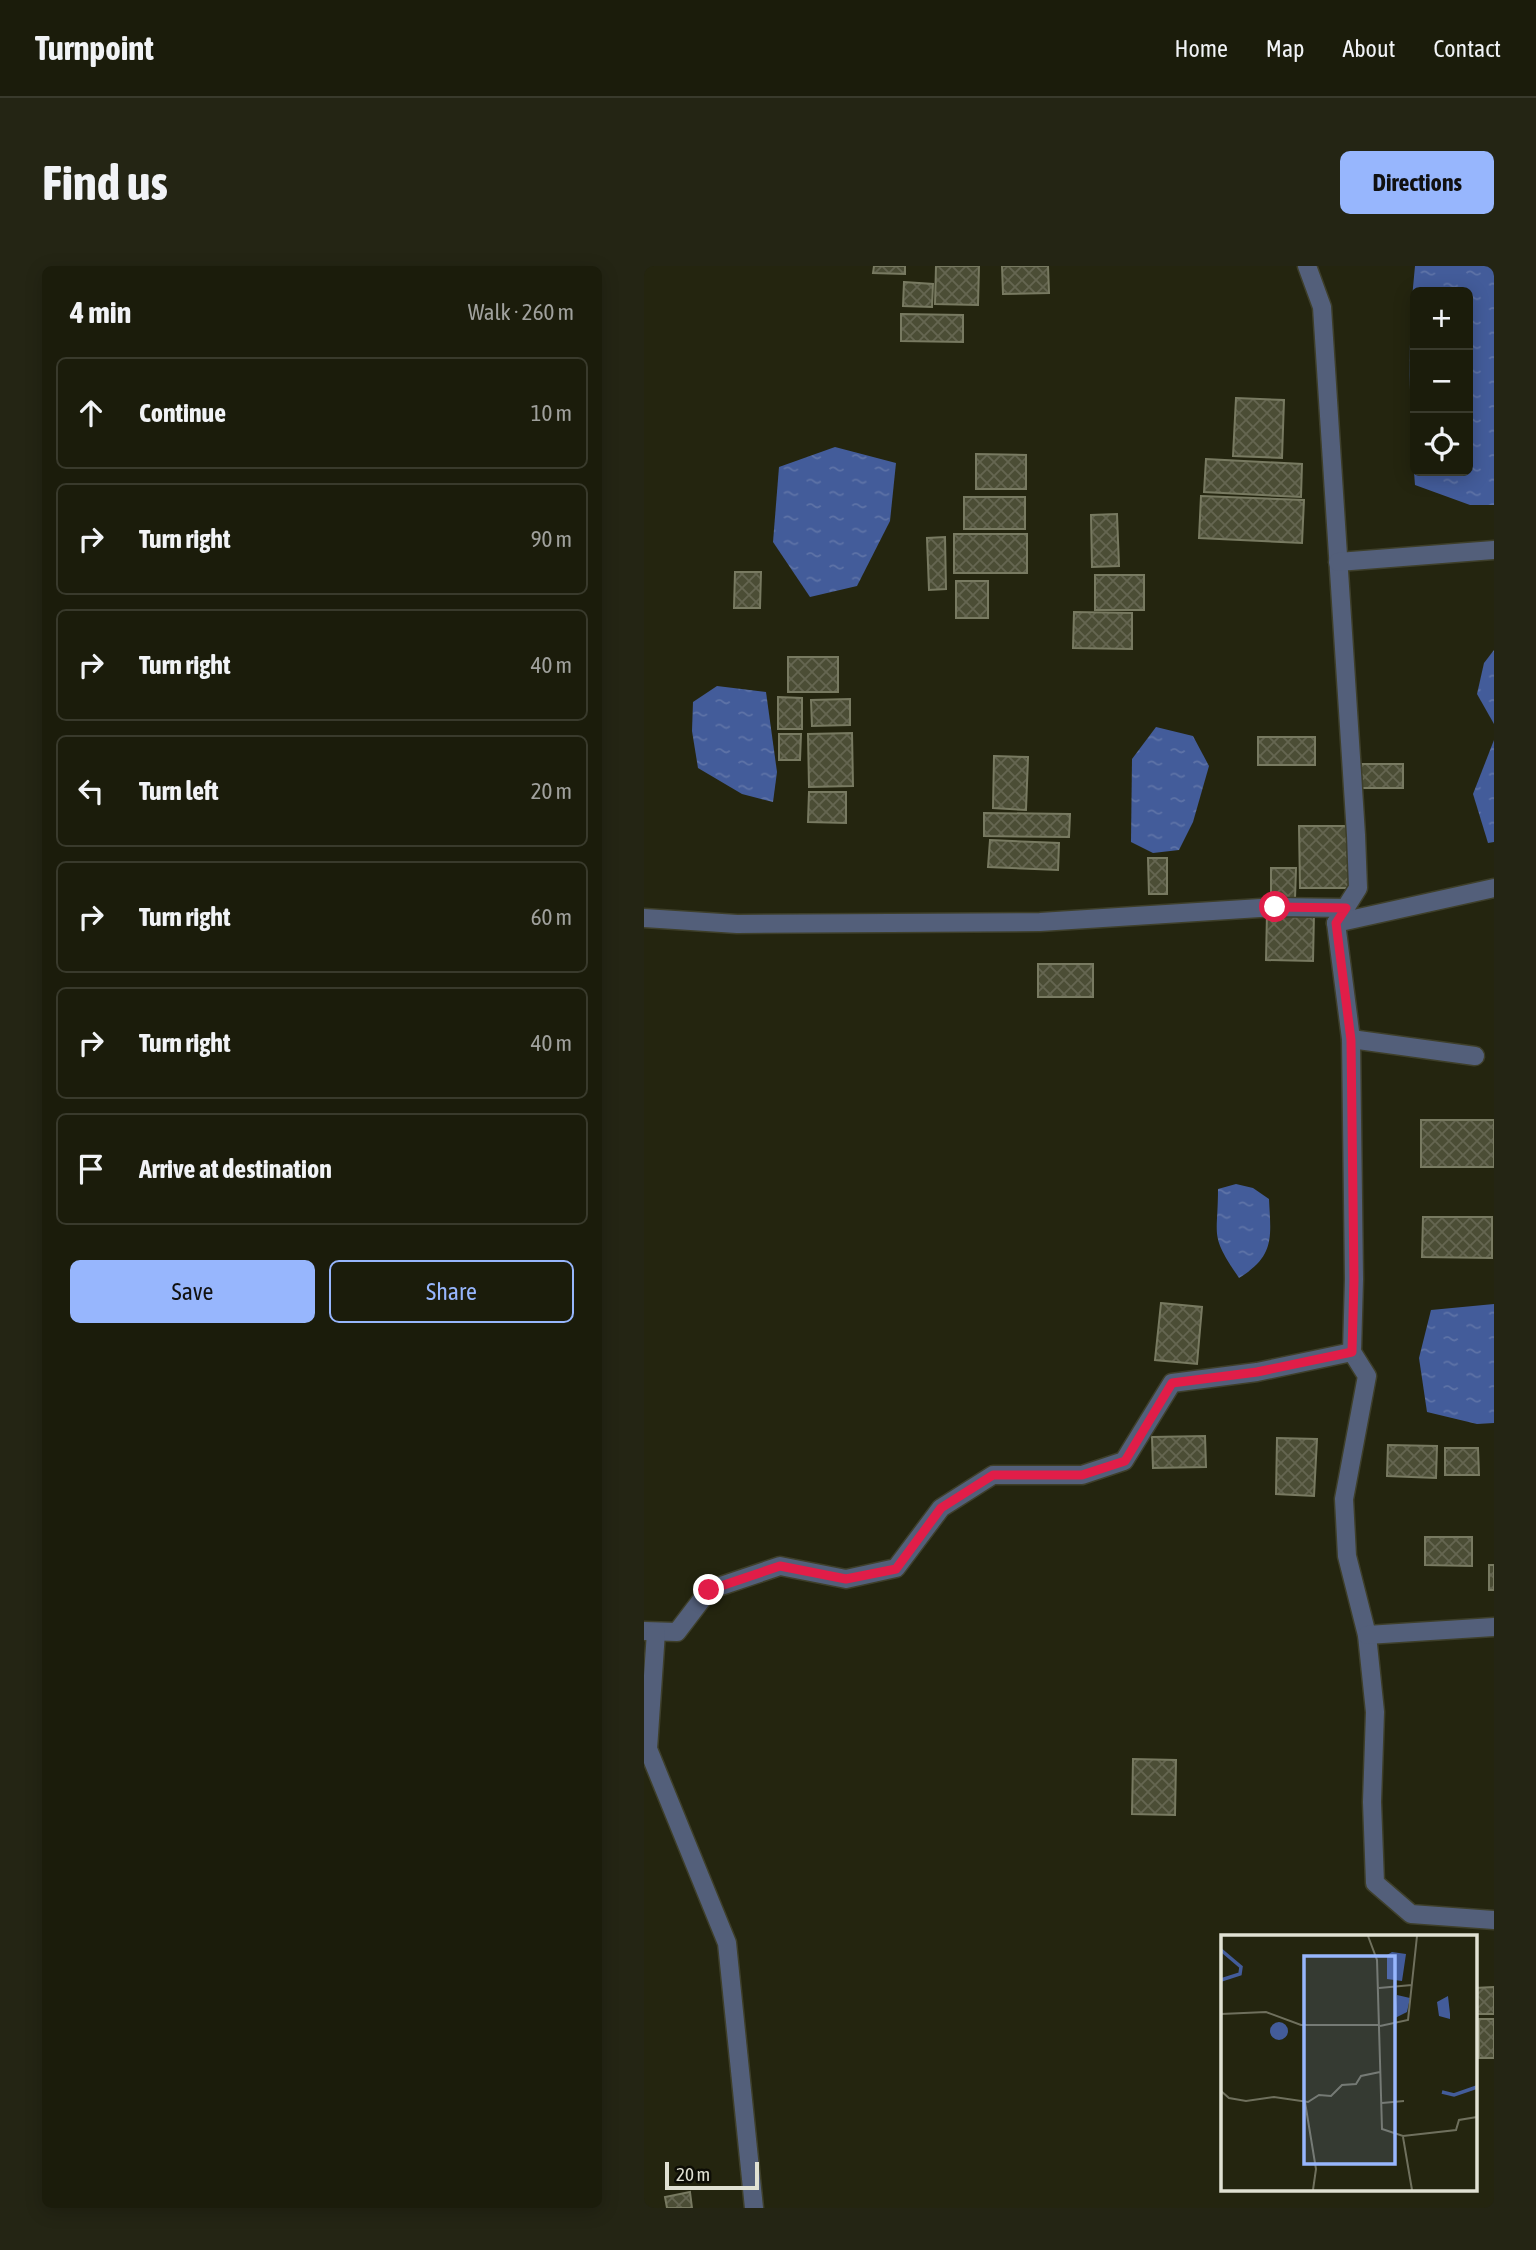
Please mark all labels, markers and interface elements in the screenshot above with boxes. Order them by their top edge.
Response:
text: Turnpoint [35,29,154,67]
text: Home [1174,35,1228,62]
text: Map [1266,35,1304,62]
text: About [1342,35,1395,62]
text: Contact [1433,35,1501,62]
button: Directions [1340,151,1494,214]
text: Find us [42,154,168,210]
map controls [1410,287,1473,476]
button: + [1410,287,1473,350]
text: 4 min [70,295,131,329]
text: Walk · 260 m [468,299,574,325]
button: − [1410,350,1473,413]
icon: ahead [72,394,110,432]
text: Continue [139,398,226,428]
text: 10 m [531,400,572,426]
button: locate [1410,413,1473,476]
icon: right [72,520,110,558]
text: Turn right [139,524,230,554]
text: 90 m [531,526,572,552]
icon: right [72,646,110,684]
text: Turn right [139,650,230,680]
text: 40 m [531,652,572,678]
icon: left [72,772,110,810]
text: Turn left [139,776,219,806]
text: 20 m [531,778,572,804]
route start [1259,891,1290,922]
icon: right [72,898,110,936]
text: Turn right [139,902,230,932]
text: 60 m [531,904,572,930]
icon: right [72,1024,110,1062]
text: Turn right [139,1028,230,1058]
text: 40 m [531,1030,572,1056]
icon: arrive [72,1150,110,1188]
text: Arrive at destination [139,1154,332,1184]
button: Save [70,1260,315,1323]
button: Share [329,1260,574,1323]
route end [693,1574,724,1605]
inset map [1221,1935,1476,2190]
scale bar [665,2159,760,2191]
text: 20 m [676,2163,710,2185]

